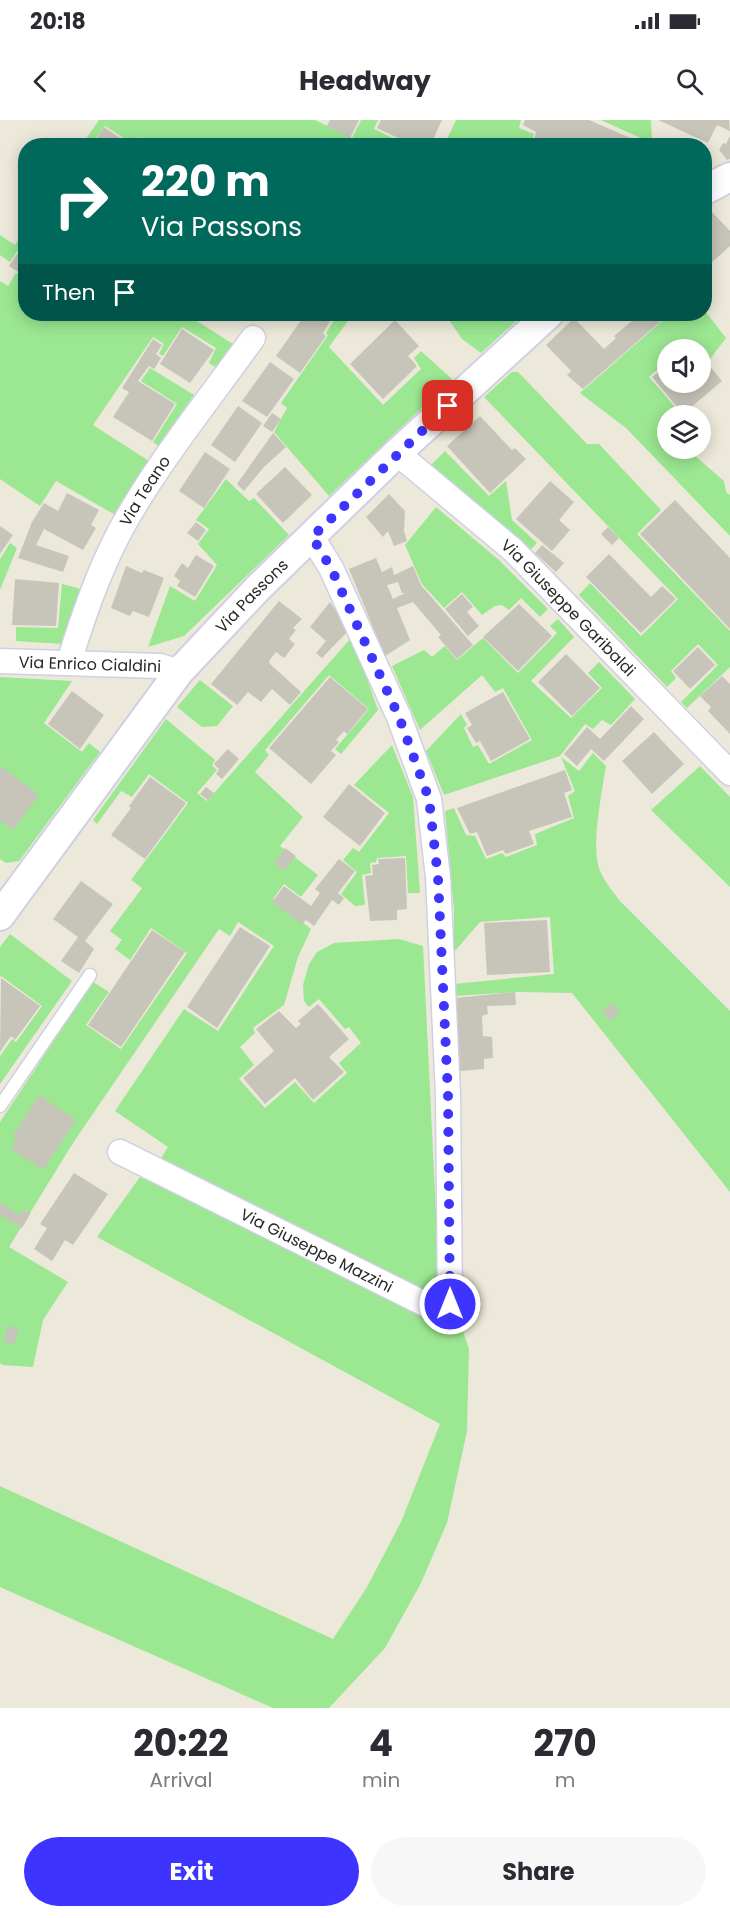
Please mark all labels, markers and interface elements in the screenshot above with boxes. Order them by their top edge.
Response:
text: 20:18 [30,6,86,37]
text: Headway [299,62,431,99]
icon: back [24,65,57,98]
icon: search [673,65,706,98]
text: 220 m [141,152,270,211]
icon: right [42,162,120,240]
text: Via Passons [141,208,302,245]
icon: arrive [108,276,141,309]
text: Then [42,277,96,308]
map controls [657,339,711,459]
button: sound [657,339,711,393]
pin [422,380,473,431]
icon: arrive [431,389,464,422]
button: layers [657,405,711,459]
street label: Via Teano [114,451,176,531]
street label: Via Giuseppe Garibaldi [496,534,641,682]
street label: Via Passons [210,554,294,638]
street label: Via Enrico Cialdini [18,651,162,678]
street label: Via Giuseppe Mazzini [236,1203,397,1298]
position arrow [418,1272,482,1336]
text: 20:22 [133,1718,229,1769]
text: 4 [369,1718,393,1769]
text: 270 [533,1718,597,1769]
text: Arrival [149,1766,212,1794]
text: min [362,1766,400,1794]
text: m [555,1766,575,1794]
button: Exit [24,1837,359,1906]
button: Share [371,1837,706,1906]

